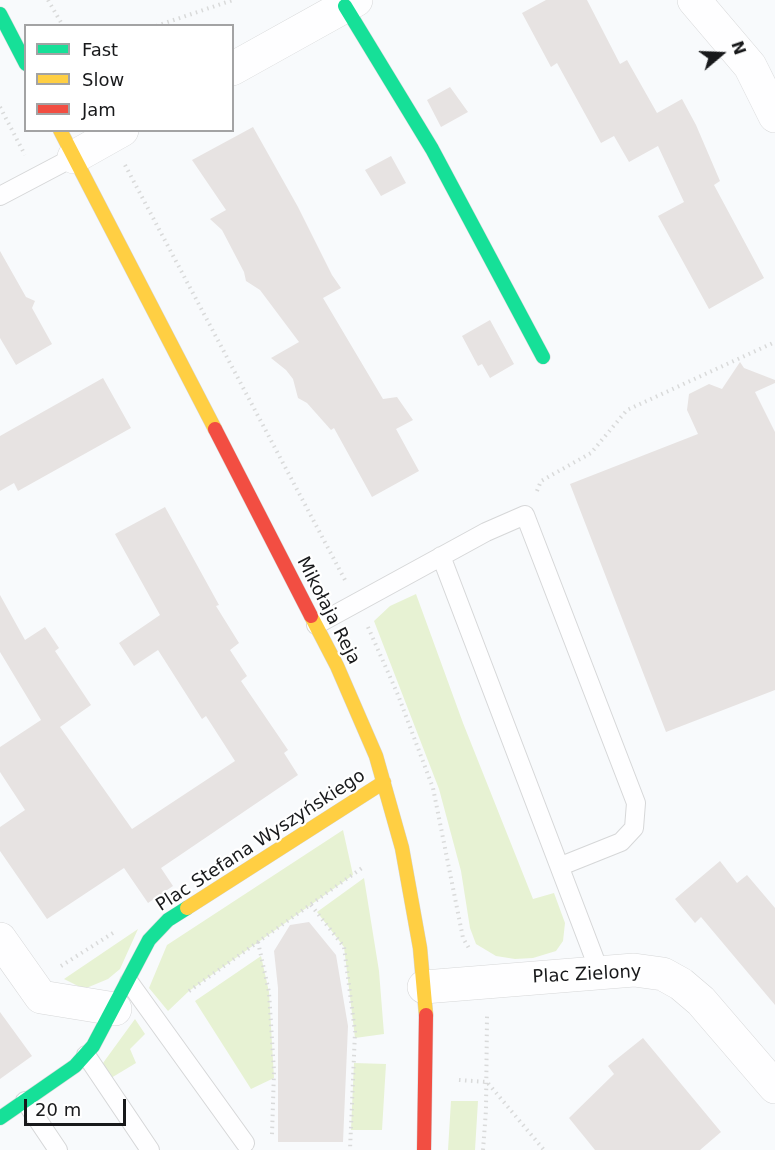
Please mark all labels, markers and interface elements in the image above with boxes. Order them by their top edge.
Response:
legend [24,24,234,132]
north arrow [691,24,751,84]
text: Fast [82,39,118,60]
text: N [727,39,750,57]
text: Slow [82,69,124,90]
text: Jam [82,99,116,120]
street label: Mikołaja Reja [292,554,364,668]
street label: Plac Stefana Wyszyńskiego [152,765,370,917]
street label: Plac Zielony [532,961,642,989]
scale bar [27,1087,129,1125]
text: 20 m [35,1099,81,1120]

